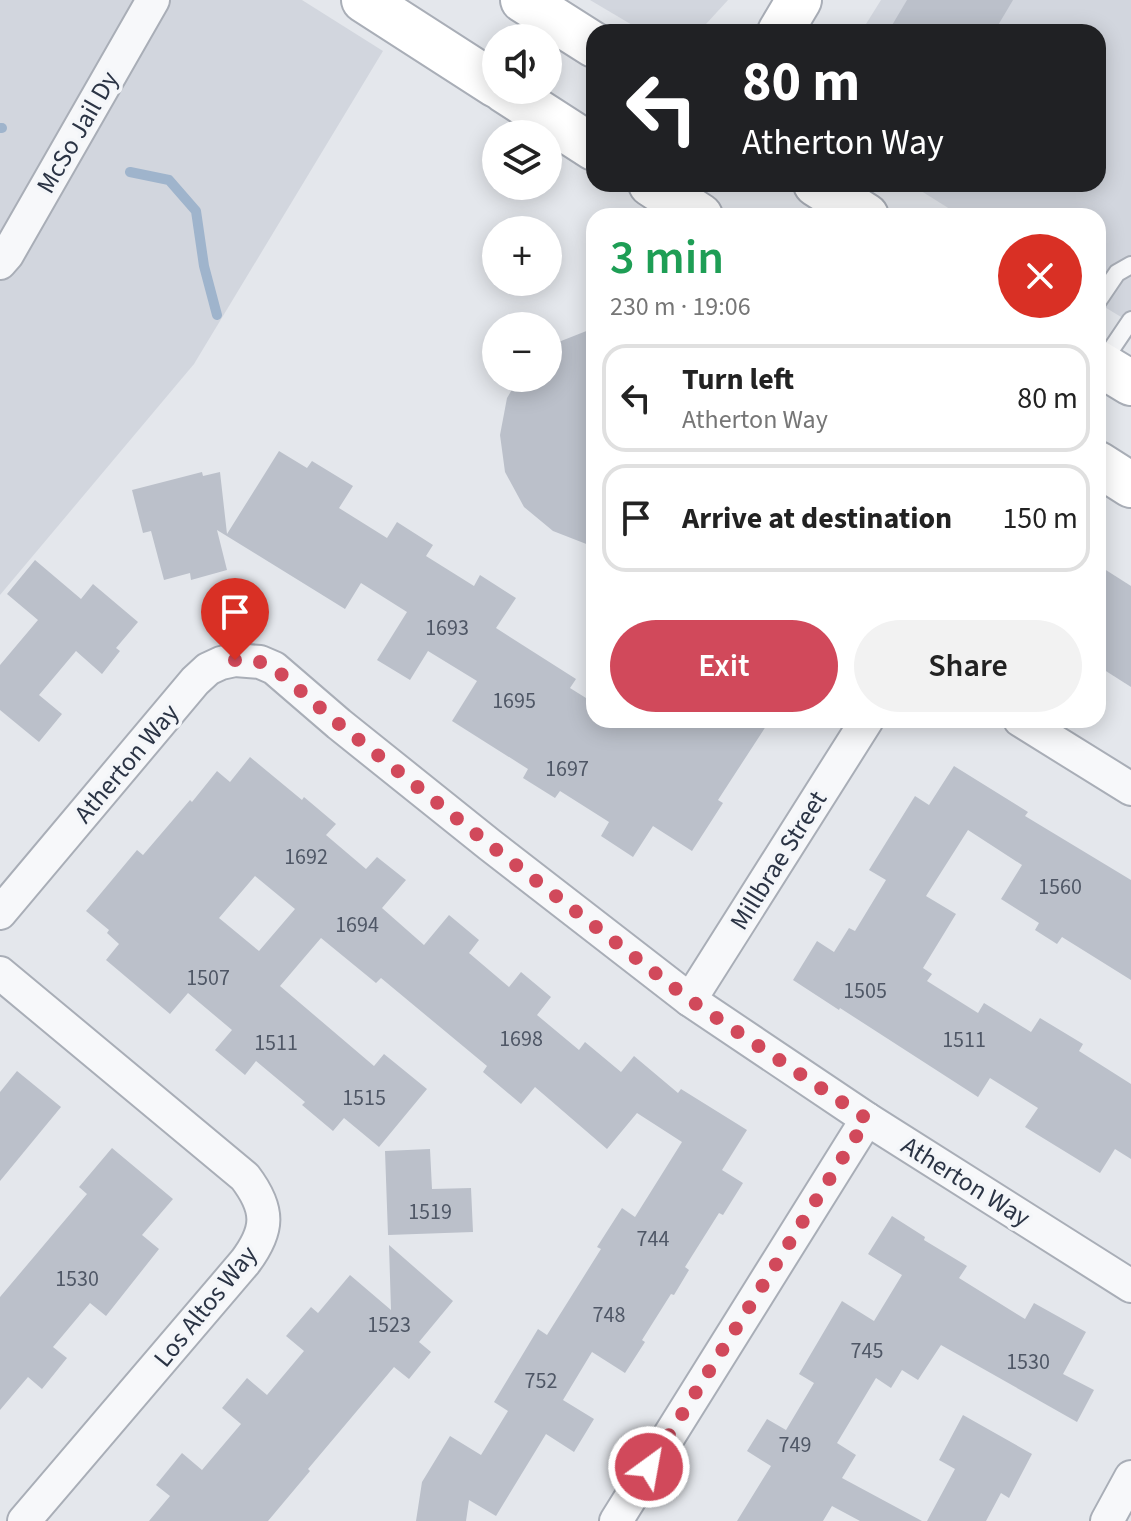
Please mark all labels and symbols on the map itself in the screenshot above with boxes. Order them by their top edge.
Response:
street label: McSo Jail Dy [27,64,127,200]
pin [201,578,269,660]
house number: 1693 [425,612,469,644]
house number: 1695 [492,685,536,717]
street label: Atherton Way [65,696,187,831]
house number: 1697 [545,753,589,785]
street label: Millbrae Street [721,783,836,937]
house number: 1692 [284,841,328,873]
house number: 1560 [1038,871,1082,903]
house number: 1694 [335,909,379,941]
house number: 1507 [186,962,230,994]
house number: 1505 [843,975,887,1007]
house number: 1698 [499,1023,543,1055]
house number: 1511 [942,1024,986,1056]
house number: 1511 [254,1027,298,1059]
house number: 1515 [342,1082,386,1114]
street label: Atherton Way [894,1127,1037,1236]
house number: 1519 [408,1196,452,1228]
house number: 744 [637,1223,669,1255]
street label: Los Altos Way [145,1238,266,1375]
house number: 1530 [55,1263,99,1295]
house number: 748 [593,1299,625,1331]
house number: 1523 [367,1309,411,1341]
house number: 745 [851,1335,883,1367]
house number: 1530 [1006,1346,1050,1378]
house number: 752 [525,1365,557,1397]
position arrow [607,1425,691,1509]
house number: 749 [779,1429,811,1461]

